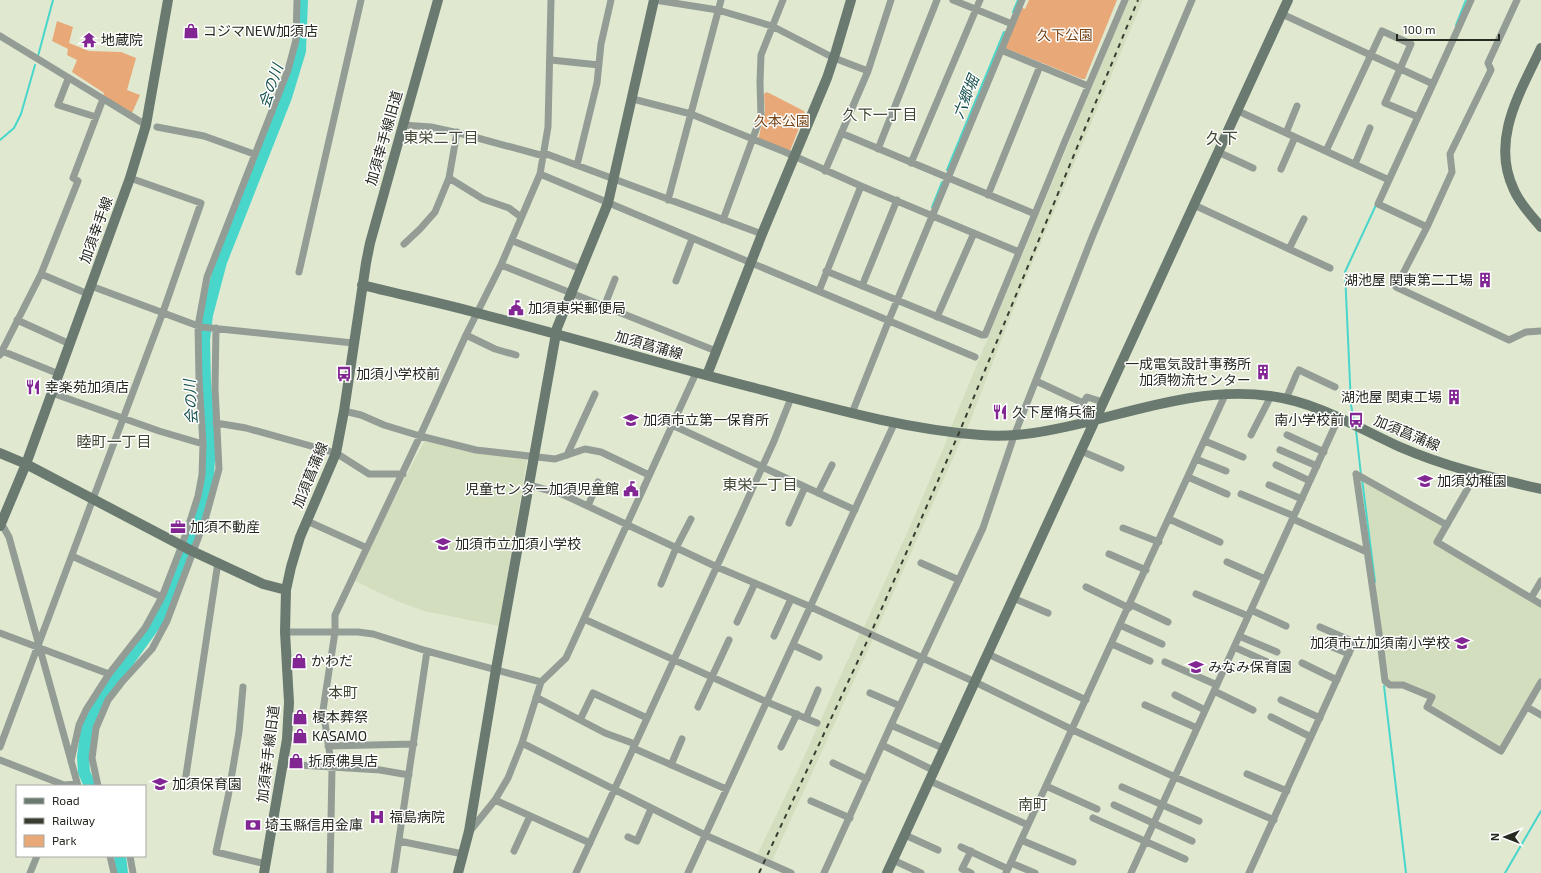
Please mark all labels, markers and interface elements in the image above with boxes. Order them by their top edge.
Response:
scale bar [1397,16,1499,42]
shop icon: コジマNEW加須店 [182,22,200,40]
place label: コジマNEW加須店 [203,22,318,39]
text: 100 m [1403,22,1435,36]
park label: 久下公園 [1037,26,1093,43]
temple icon: 地蔵院 [80,31,98,49]
place label: 地蔵院 [101,31,143,48]
water label: 会の川 [254,60,287,110]
water label: 六郷堀 [948,71,983,121]
street label: 加須幸手線旧道 [362,88,405,187]
district label: 久下一丁目 [842,105,918,123]
park label: 久本公園 [754,112,810,129]
district label: 東栄二丁目 [403,128,479,146]
district label: 久下 [1206,128,1238,147]
street label: 加須幸手線 [76,194,115,266]
place label: 湖池屋 関東第二工場 [1344,271,1473,288]
building icon: 湖池屋 関東第二工場 [1476,271,1494,289]
public building icon: 加須東栄郵便局 [507,299,525,317]
place label: 加須東栄郵便局 [528,299,626,316]
street label: 加須菖蒲線 [613,327,685,362]
place label: 一成電気設計事務所 加須物流センター [1125,355,1251,388]
building icon: 一成電気設計事務所 加須物流センター [1254,363,1272,381]
bus stop icon: 加須小学校前 [335,365,353,383]
place label: 加須小学校前 [356,365,440,382]
water label: 会の川 [180,377,200,425]
restaurant icon: 幸楽苑加須店 [24,378,42,396]
place label: 幸楽苑加須店 [45,378,129,395]
place label: 湖池屋 関東工場 [1341,388,1442,405]
building icon: 湖池屋 関東工場 [1445,388,1463,406]
restaurant icon: 久下屋脩兵衞 [991,403,1009,421]
place label: 久下屋脩兵衞 [1012,403,1096,420]
school or university icon: 加須市立第一保育所 [622,411,640,429]
place label: 加須市立第一保育所 [643,411,769,428]
place label: 南小学校前 [1274,411,1344,428]
bus stop icon: 南小学校前 [1347,411,1365,429]
street label: 加須菖蒲線 [1372,411,1443,454]
district label: 睦町一丁目 [76,432,152,450]
street label: 加須菖蒲線 [289,439,331,510]
school or university icon: 加須幼稚園 [1416,472,1434,490]
place label: 加須幼稚園 [1437,472,1507,489]
district label: 東栄一丁目 [722,475,798,493]
place label: 児童センター加須児童館 [465,480,619,497]
public building icon: 児童センター加須児童館 [622,480,640,498]
office icon: 加須不動産 [169,518,187,536]
place label: 加須不動産 [190,518,260,535]
school or university icon: 加須市立加須小学校 [434,535,452,553]
place label: 加須市立加須小学校 [455,535,581,552]
place label: 加須市立加須南小学校 [1310,634,1450,651]
school or university icon: 加須市立加須南小学校 [1453,634,1471,652]
shop icon: かわだ [290,652,308,670]
place label: かわだ [311,652,353,669]
school or university icon: みなみ保育園 [1187,658,1205,676]
place label: みなみ保育園 [1208,658,1292,675]
district label: 本町 [328,683,358,701]
street label: 加須幸手線旧道 [253,704,282,804]
shop icon: 榎本葬祭 [291,708,309,726]
place label: 榎本葬祭 [312,708,368,725]
shop icon: KASAMO [291,727,309,745]
place label: KASAMO [312,727,367,744]
shop icon: 折原佛具店 [287,752,305,770]
place label: 折原佛具店 [308,752,378,769]
school or university icon: 加須保育園 [151,775,169,793]
place label: 加須保育園 [172,775,242,792]
legend [16,785,146,857]
text: Road [52,793,80,807]
district label: 南町 [1018,795,1048,813]
hospital icon: 福島病院 [368,808,386,826]
place label: 福島病院 [389,808,445,825]
text: Railway [52,813,96,827]
bank icon: 埼玉縣信用金庫 [244,816,262,834]
place label: 埼玉縣信用金庫 [265,816,363,833]
north arrow [1485,817,1525,857]
text: Park [52,833,77,847]
text: N [1488,833,1501,841]

